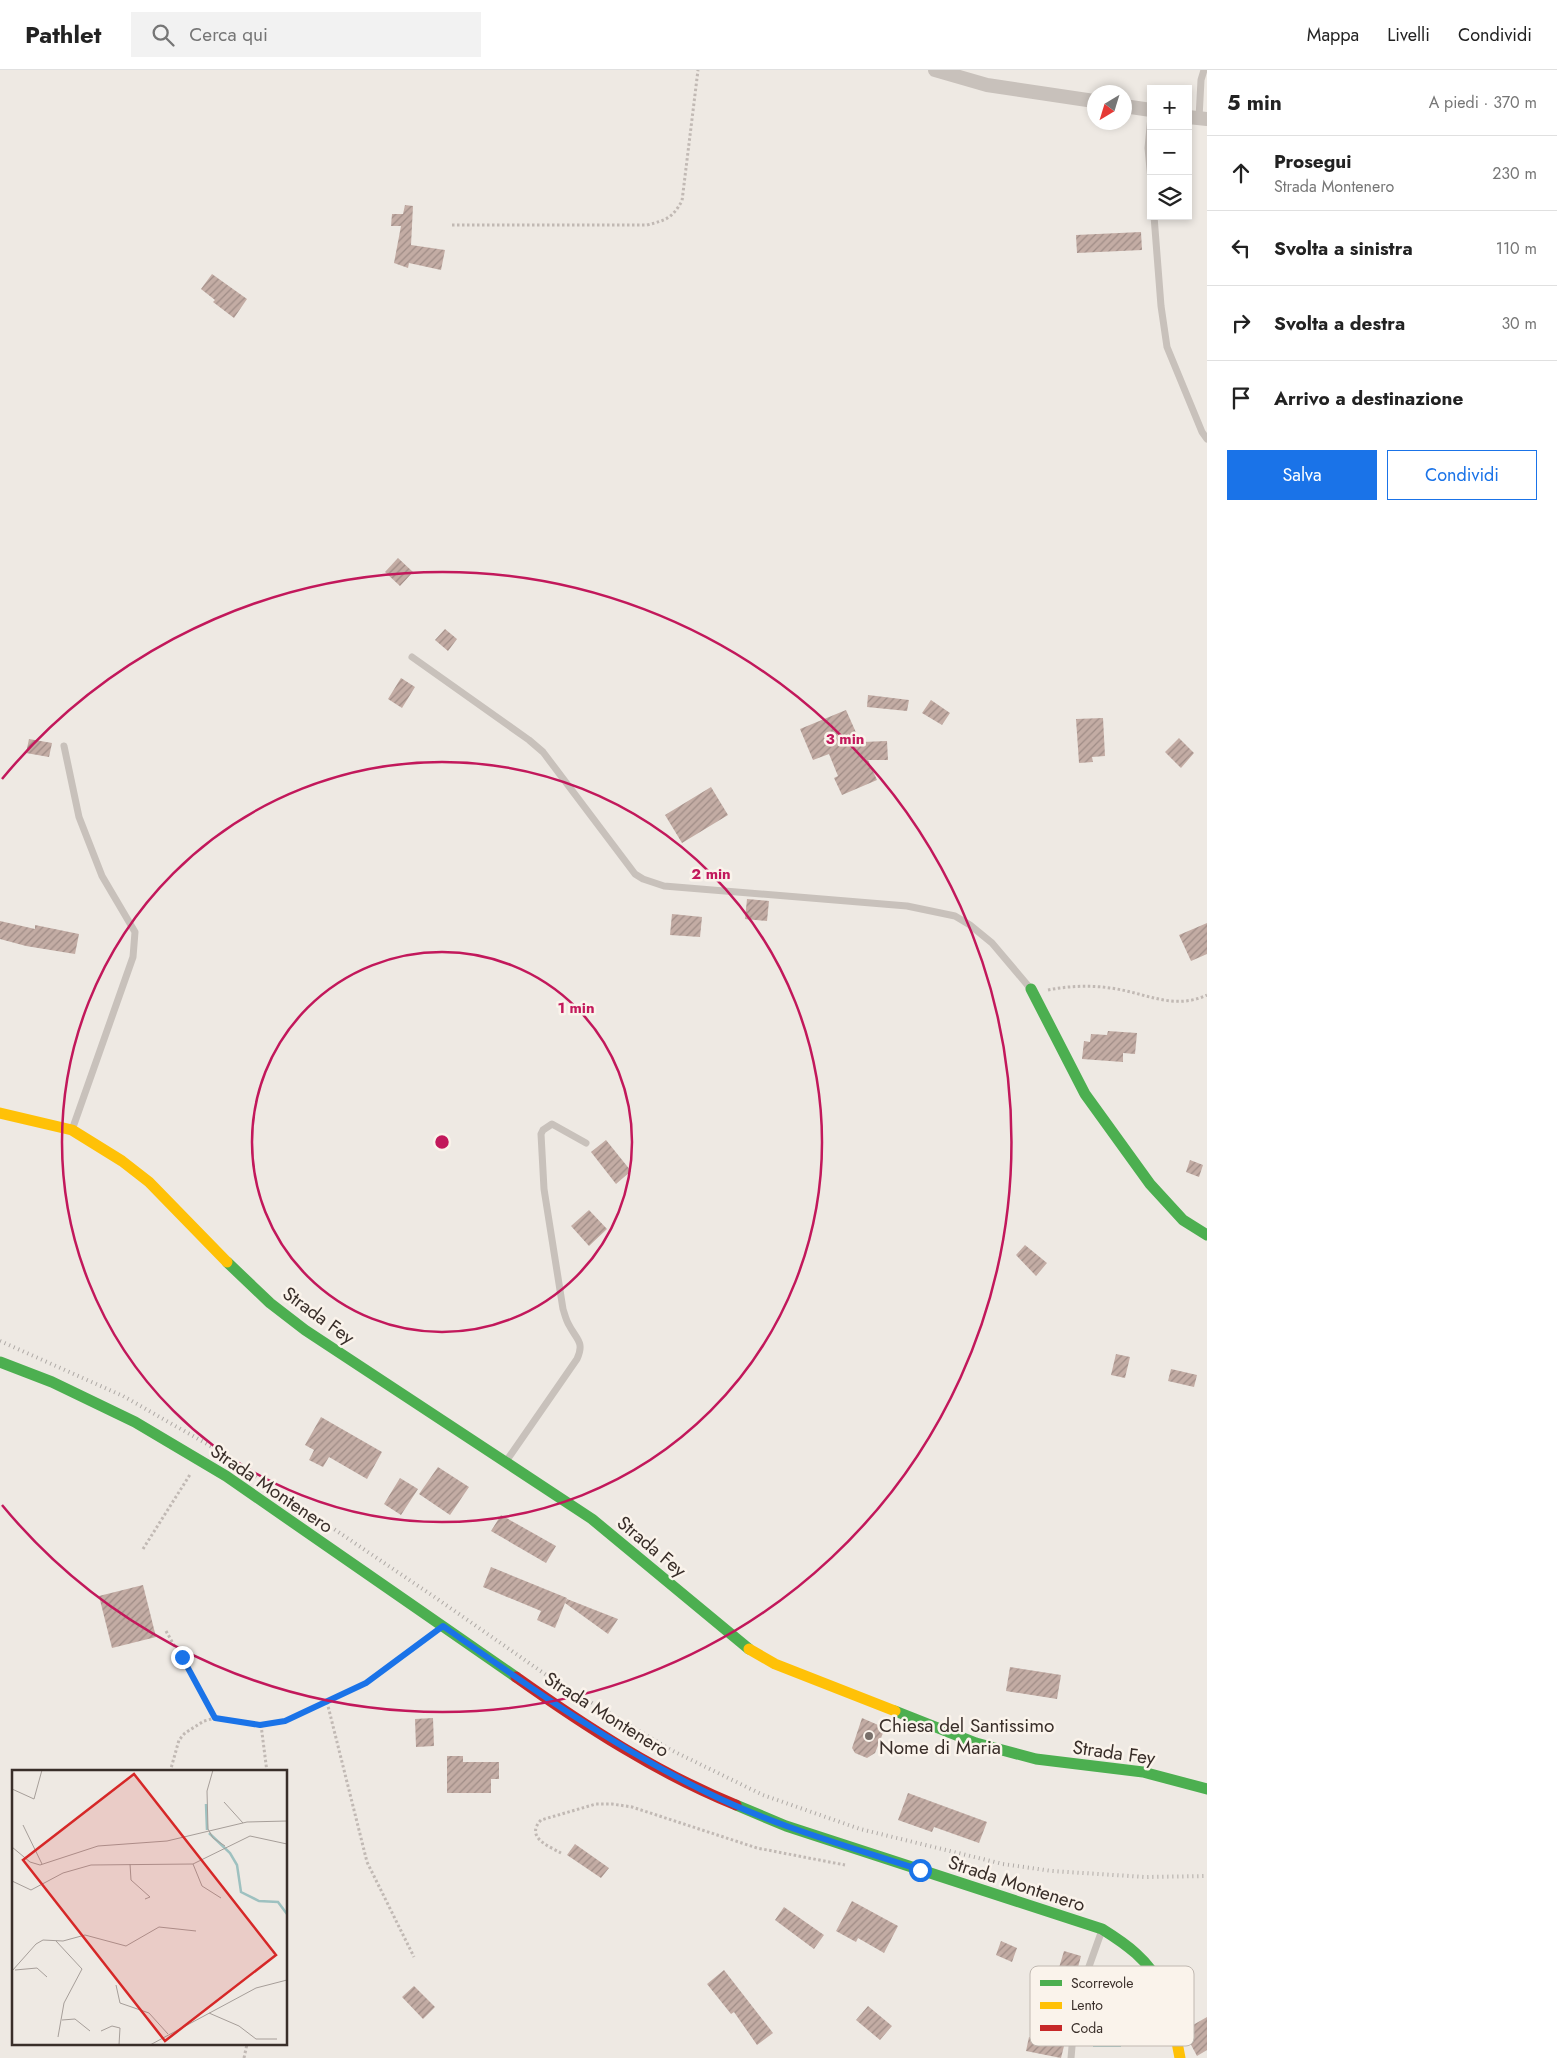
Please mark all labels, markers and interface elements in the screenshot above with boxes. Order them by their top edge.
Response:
search box [131,12,481,57]
text: Pathlet [25,17,101,52]
icon: search [149,21,177,49]
text: Cerca qui [189,21,268,48]
text: Mappa [1307,22,1359,48]
text: Livelli [1387,22,1430,48]
text: Condividi [1458,22,1532,48]
north arrow [1087,85,1132,130]
map controls [1147,85,1192,220]
button: + [1147,85,1192,130]
text: 5 min [1227,88,1282,118]
text: A piedi · 370 m [1429,91,1537,114]
button: − [1147,130,1192,175]
text: Prosegui [1274,148,1352,175]
icon: ahead [1227,159,1255,187]
text: 230 m [1492,162,1537,185]
button: layers [1147,175,1192,220]
text: Strada Montenero [1274,175,1394,198]
icon: left [1227,234,1255,262]
text: Svolta a sinistra [1274,235,1413,262]
text: 110 m [1496,237,1537,260]
icon: right [1227,309,1255,337]
text: Svolta a destra [1274,310,1405,337]
text: 30 m [1501,312,1537,335]
icon: arrive [1227,384,1255,412]
text: Arrivo a destinazione [1274,385,1463,412]
button: Salva [1227,450,1377,500]
button: Condividi [1387,450,1537,500]
text: 3 min [826,728,864,750]
text: 2 min [691,863,731,885]
text: 1 min [557,997,595,1019]
centre of rings [433,1133,451,1151]
street label: Strada Fey [277,1280,361,1351]
street label: Strada Montenero [205,1437,338,1540]
street label: Strada Fey [611,1509,693,1584]
route end [171,1646,194,1669]
street label: Strada Montenero [539,1665,674,1764]
place label: Chiesa del Santissimo Nome di Maria [879,1712,1054,1761]
marker: Chiesa del Santissimo Nome di Maria [863,1730,875,1742]
street label: Strada Fey [1071,1733,1158,1772]
inset map [12,1770,288,2046]
street label: Strada Montenero [945,1849,1089,1918]
route start [909,1859,932,1882]
legend [1030,1966,1194,2046]
text: Scorrevole [1071,1973,1133,1993]
text: Lento [1071,1995,1103,2015]
text: Coda [1071,2018,1103,2038]

